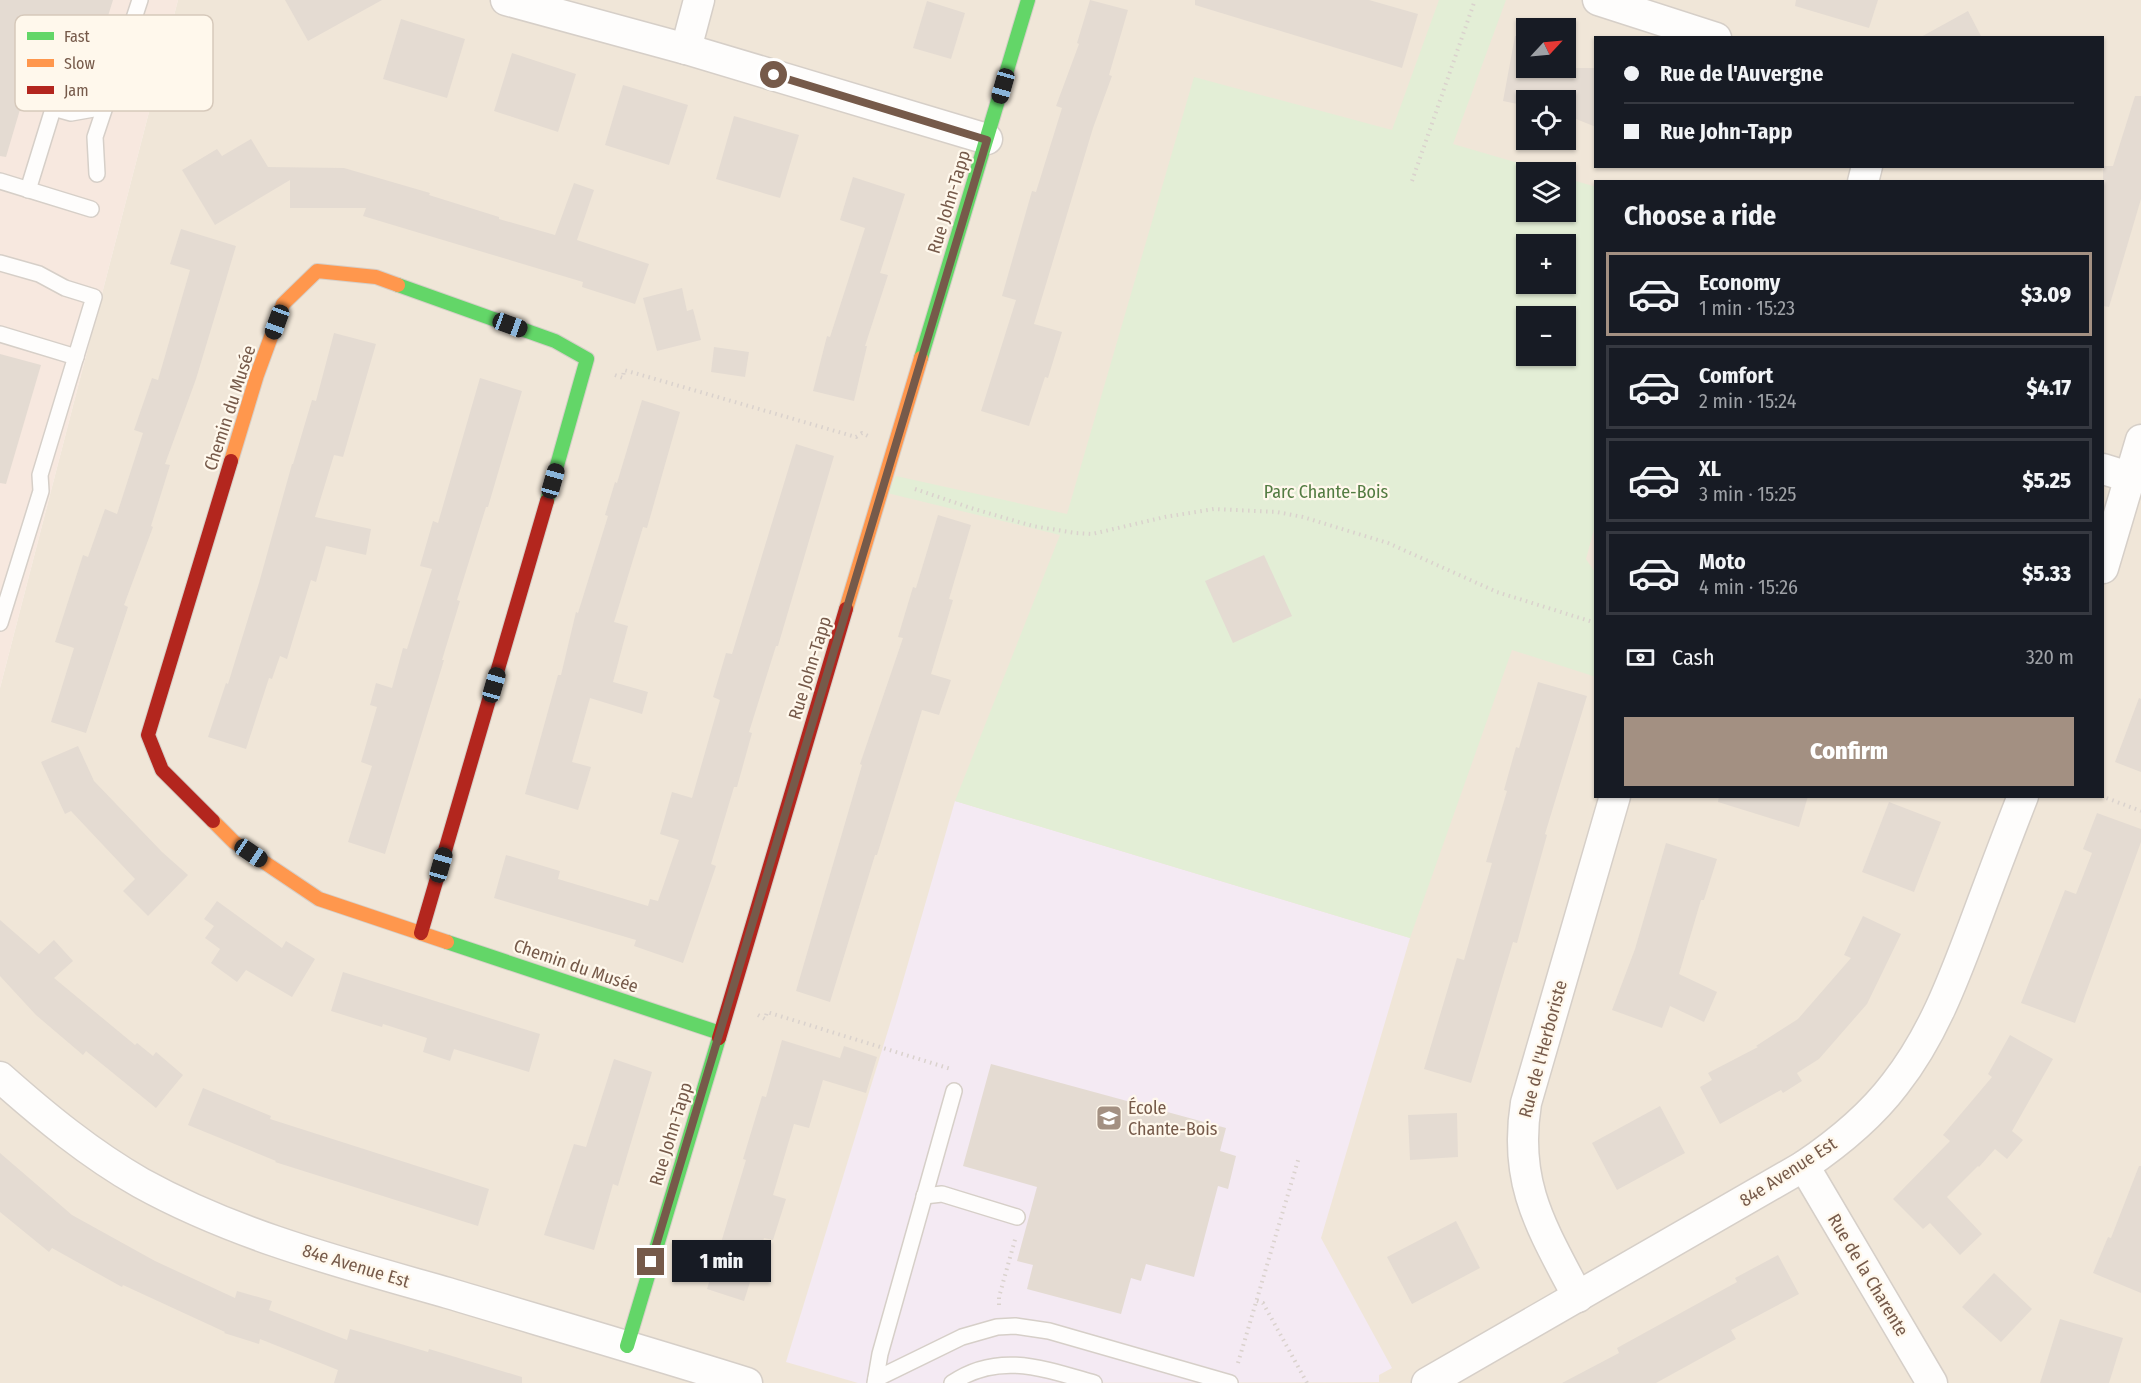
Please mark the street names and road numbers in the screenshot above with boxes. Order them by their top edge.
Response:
street label: Rue John-Tapp [923,148,975,256]
street label: Chemin du Musée [199,342,261,473]
street label: Rue John-Tapp [784,614,836,722]
street label: Chemin du Musée [511,934,641,998]
street label: Rue de l'Herboriste [1514,978,1572,1120]
street label: Rue John-Tapp [645,1080,697,1188]
street label: 84e Avenue Est [1735,1132,1841,1211]
street label: Rue de la Charente [1823,1210,1913,1340]
street label: 84e Avenue Est [300,1239,412,1293]

